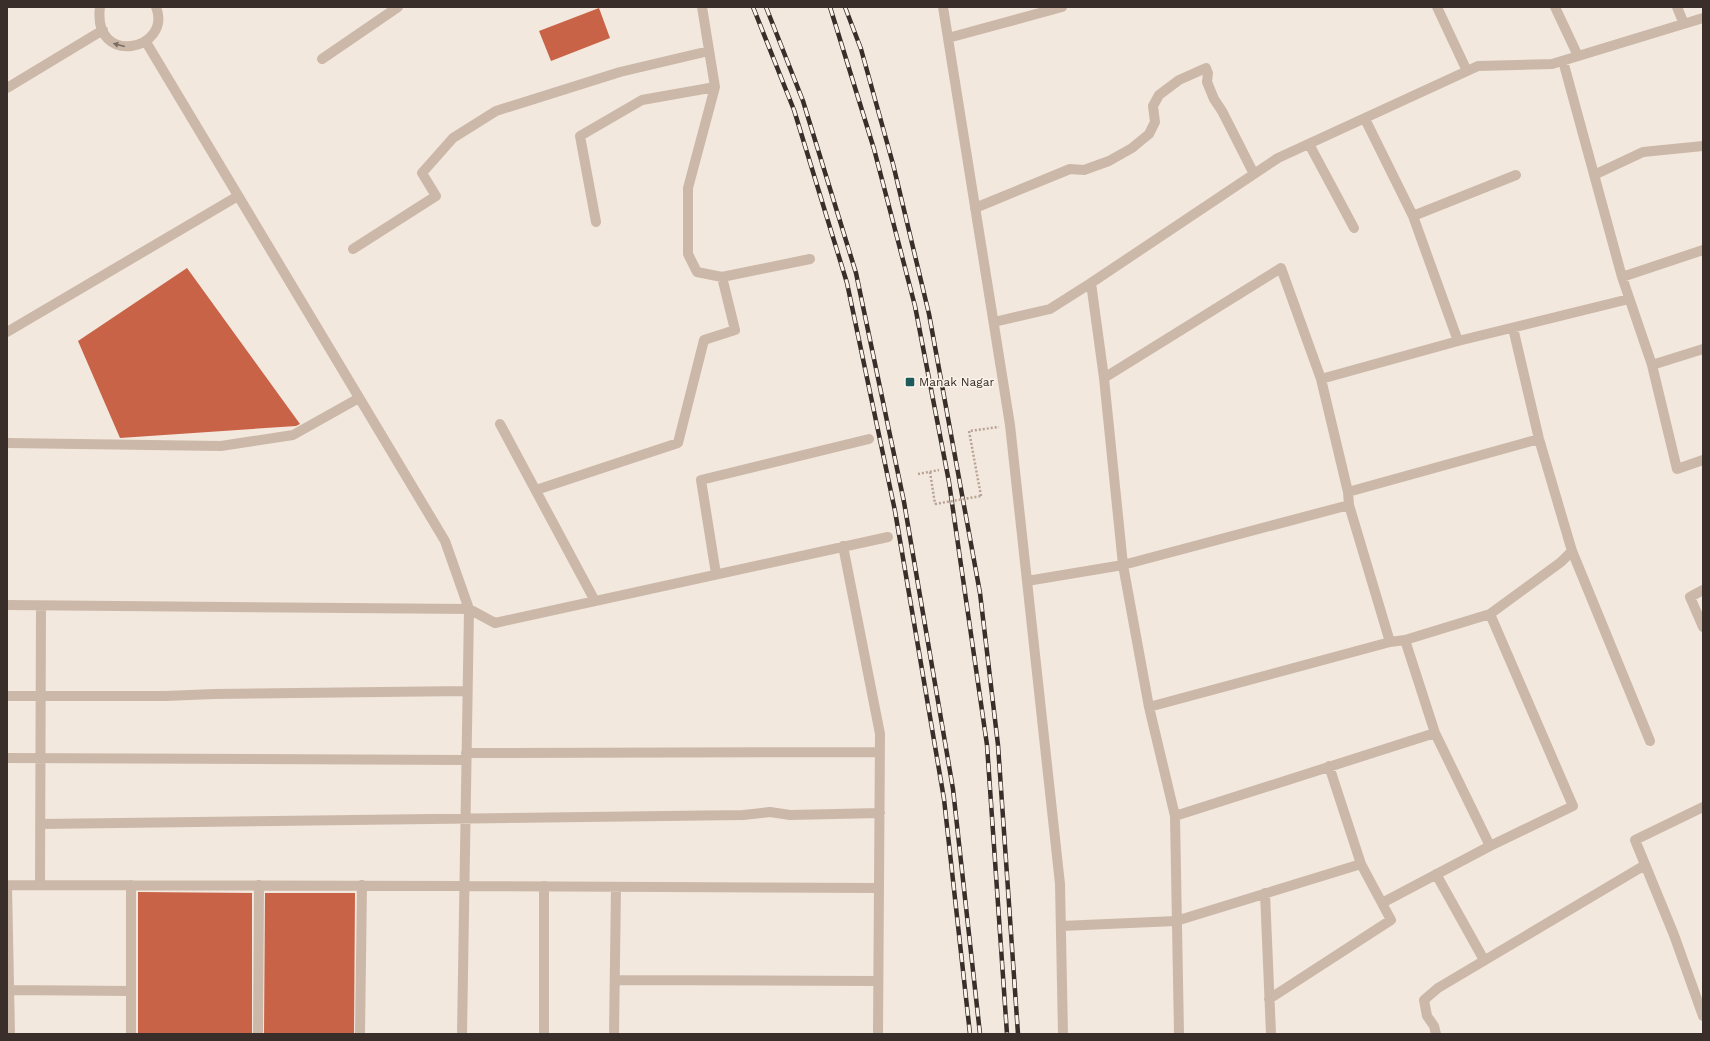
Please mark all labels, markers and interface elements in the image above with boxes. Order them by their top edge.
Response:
one-way arrow [113,42,125,48]
place label: Manak Nagar [919,375,995,389]
marker: Manak Nagar [904,376,916,388]

